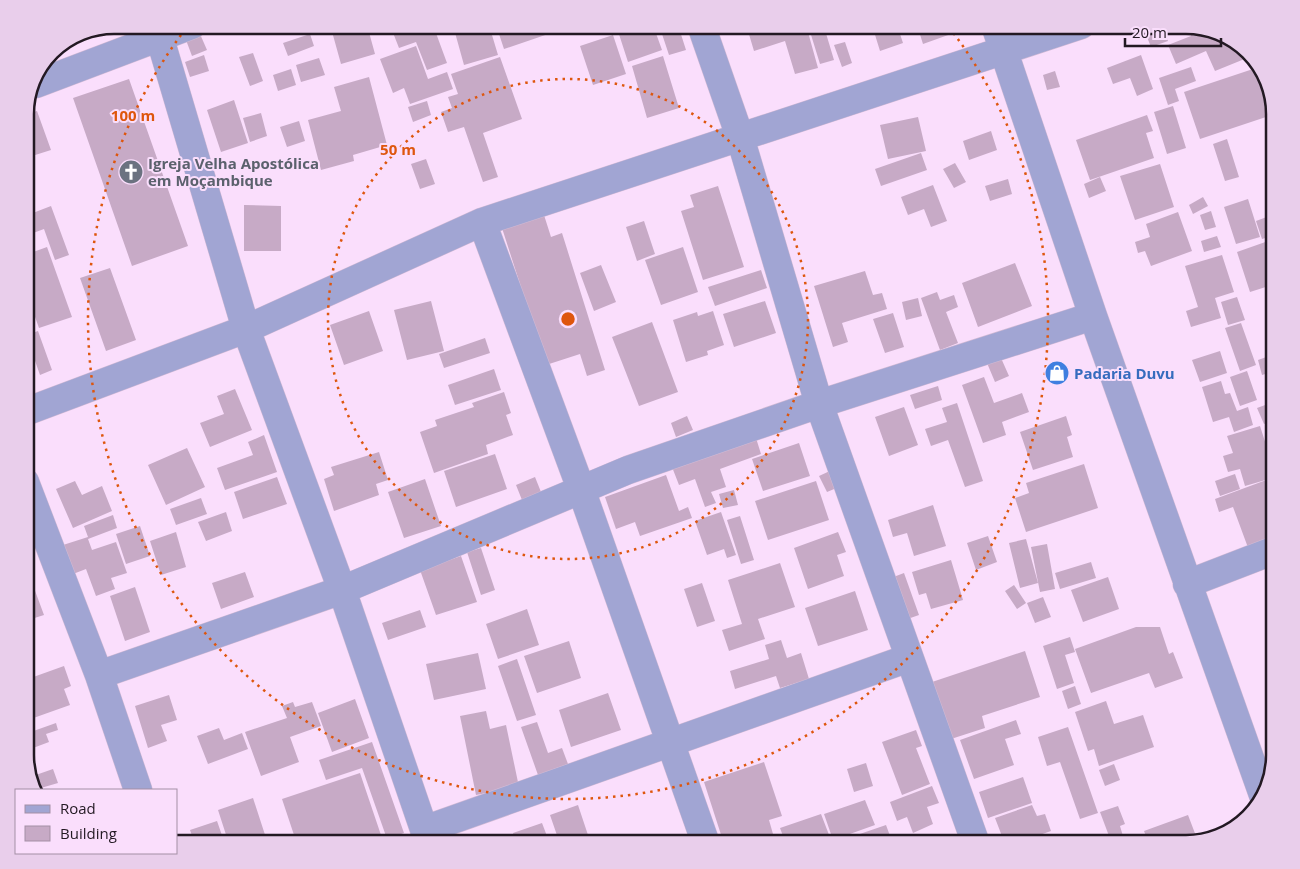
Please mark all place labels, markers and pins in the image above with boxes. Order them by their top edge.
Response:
place label: Igreja Velha Apostólica em Moçambique [148,153,319,190]
church icon: Igreja Velha Apostólica em Moçambique [118,159,144,185]
centre of rings [559,310,577,328]
shop icon: Padaria Duvu [1044,360,1070,386]
place label: Padaria Duvu [1074,363,1175,383]

